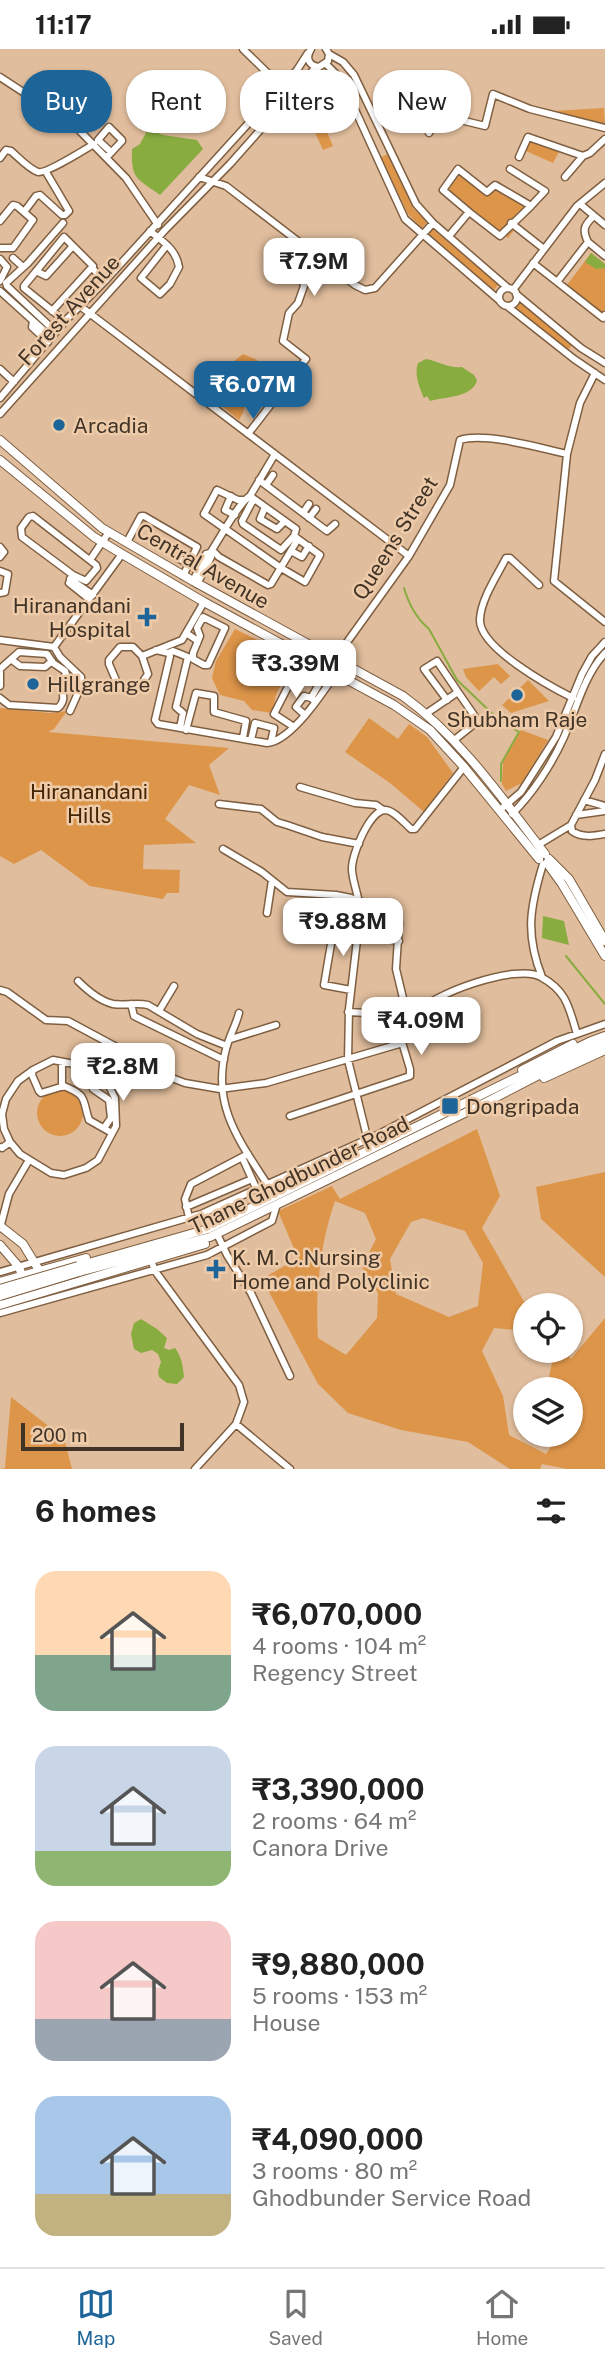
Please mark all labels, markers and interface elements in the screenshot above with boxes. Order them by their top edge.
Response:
text: 11:17 [35,9,92,40]
chip: Buy [21,70,112,133]
chip: Rent [126,70,226,133]
chip: Filters [240,70,359,133]
chip: New [373,70,471,133]
pin: ₹7.9M [265,239,363,298]
text: ₹7.9M [279,247,349,274]
street label: Forest Avenue [13,250,125,370]
pin: ₹6.07M [196,361,310,421]
text: ₹6.07M [210,370,296,397]
place label: Arcadia [73,413,148,438]
marker: Arcadia [51,417,67,433]
street label: Queens Street [347,472,443,604]
street label: Central Avenue [132,518,274,614]
place label: Hiranandani Hospital [13,593,131,642]
marker: Hiranandani Hospital [137,607,157,627]
pin: ₹3.39M [239,641,353,700]
text: ₹3.39M [252,649,340,676]
place label: Hillgrange [47,672,150,697]
marker: Hillgrange [25,676,41,692]
marker: Shubham Raje [509,687,525,703]
place label: Shubham Raje [446,707,588,732]
park label: Hiranandani Hills [30,779,148,828]
pin: ₹9.88M [286,899,400,958]
text: ₹9.88M [299,907,387,934]
pin: ₹4.09M [364,997,478,1057]
text: ₹4.09M [377,1006,465,1033]
pin: ₹2.8M [74,1044,172,1103]
text: ₹2.8M [87,1052,159,1079]
place label: Dongripada [466,1094,579,1119]
marker: Dongripada [440,1096,460,1116]
street label: Thane Ghodbunder Road [185,1111,413,1239]
place label: K. M. C.Nursing Home and Polyclinic [232,1245,430,1294]
marker: K. M. C.Nursing Home and Polyclinic [206,1259,226,1279]
map controls [513,1293,583,1447]
button: locate [513,1293,583,1363]
button: layers [513,1377,583,1447]
scale bar [21,1420,184,1452]
text: 200 m [32,1424,88,1446]
icon: filters [532,1492,570,1530]
text: 6 homes [35,1493,157,1529]
text: ₹6,070,000 [252,1596,422,1632]
icon: home [91,1599,175,1683]
text: 4 rooms · 104 m² [252,1632,426,1659]
text: Regency Street [252,1659,418,1686]
text: ₹3,390,000 [252,1771,425,1807]
icon: home [91,1774,175,1858]
text: 2 rooms · 64 m² [252,1807,416,1834]
text: Canora Drive [252,1834,389,1861]
text: ₹9,880,000 [252,1946,425,1982]
icon: home [91,1949,175,2033]
text: 5 rooms · 153 m² [252,1982,427,2009]
text: House [252,2009,320,2036]
text: ₹4,090,000 [252,2121,424,2157]
icon: home [91,2124,175,2208]
text: 3 rooms · 80 m² [252,2157,417,2184]
text: Ghodbunder Service Road [252,2184,531,2211]
tab: Map [77,2285,115,2349]
tab: Saved [268,2285,323,2349]
tab: Home [476,2285,528,2349]

